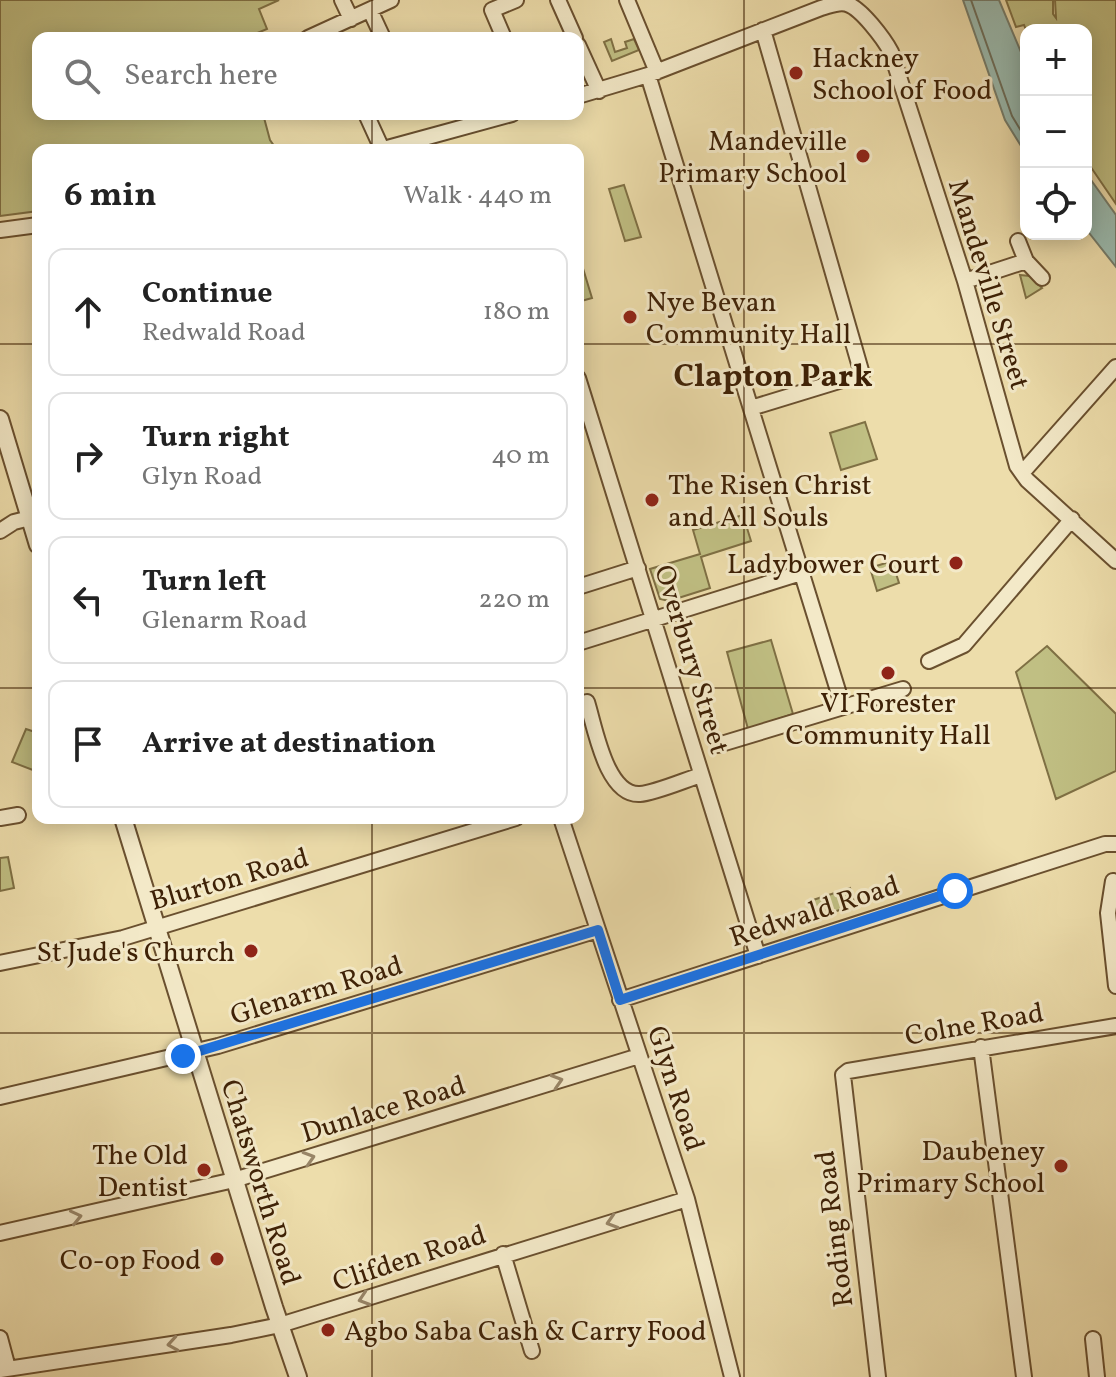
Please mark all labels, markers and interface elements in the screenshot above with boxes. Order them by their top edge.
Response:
map controls [1020,24,1092,240]
button: + [1020,24,1092,96]
search box [32,32,584,120]
place label: Hackney School of Food [812,40,992,111]
icon: search [60,54,104,98]
text: Search here [124,55,278,97]
marker: Hackney School of Food [787,64,805,82]
button: − [1020,96,1092,168]
place label: Mandeville Primary School [658,123,847,194]
marker: Mandeville Primary School [854,147,872,165]
button: locate [1020,168,1092,240]
text: 6 min [64,173,157,220]
street label: Mandeville Street [937,175,1038,395]
text: Walk · 440 m [403,178,552,214]
text: Continue [142,273,273,315]
place label: Nye Bevan Community Hall [646,284,851,355]
icon: ahead [66,290,110,334]
text: 180 m [483,294,550,330]
marker: Nye Bevan Community Hall [621,308,639,326]
text: Redwald Road [142,315,306,351]
district label: Clapton Park [673,356,873,400]
text: Turn right [142,417,290,459]
icon: right [66,434,110,478]
text: 40 m [491,438,550,474]
text: Glyn Road [142,459,262,495]
place label: The Risen Christ and All Souls [668,467,871,538]
marker: The Risen Christ and All Souls [643,491,661,509]
place label: Ladybower Court [727,546,940,585]
marker: Ladybower Court [947,554,965,572]
street label: Overbury Street [643,560,738,759]
text: Turn left [142,561,266,603]
icon: left [66,578,110,622]
text: 220 m [478,582,550,618]
text: Glenarm Road [142,603,307,639]
marker: VI Forester Community Hall [879,664,897,682]
place label: VI Forester Community Hall [785,685,991,756]
icon: arrive [66,722,110,766]
text: Arrive at destination [142,723,436,765]
street label: Blurton Road [146,839,314,922]
street label: Redwald Road [725,867,905,958]
route start [937,873,973,909]
place label: St Jude's Church [36,934,235,973]
marker: St Jude's Church [242,942,260,960]
street label: Glenarm Road [226,947,408,1036]
street label: Colne Road [902,994,1047,1057]
street label: Glyn Road [636,1021,713,1156]
route end [165,1038,201,1074]
street label: Dunlace Road [297,1067,471,1154]
one-way arrow [550,1074,564,1090]
street label: Chatsworth Road [210,1075,309,1290]
place label: Daubeney Primary School [856,1133,1045,1204]
place label: The Old Dentist [92,1137,188,1208]
street label: Roding Road [807,1148,864,1309]
one-way arrow [301,1151,315,1167]
marker: Daubeney Primary School [1052,1157,1070,1175]
marker: The Old Dentist [195,1161,213,1179]
one-way arrow [69,1209,83,1226]
one-way arrow [606,1212,620,1228]
street label: Clifden Road [328,1216,492,1303]
place label: Co-op Food [60,1242,201,1281]
marker: Co-op Food [208,1250,226,1268]
one-way arrow [357,1289,371,1305]
place label: Agbo Saba Cash & Carry Food [344,1313,706,1352]
marker: Agbo Saba Cash & Carry Food [319,1321,337,1339]
one-way arrow [166,1335,180,1352]

